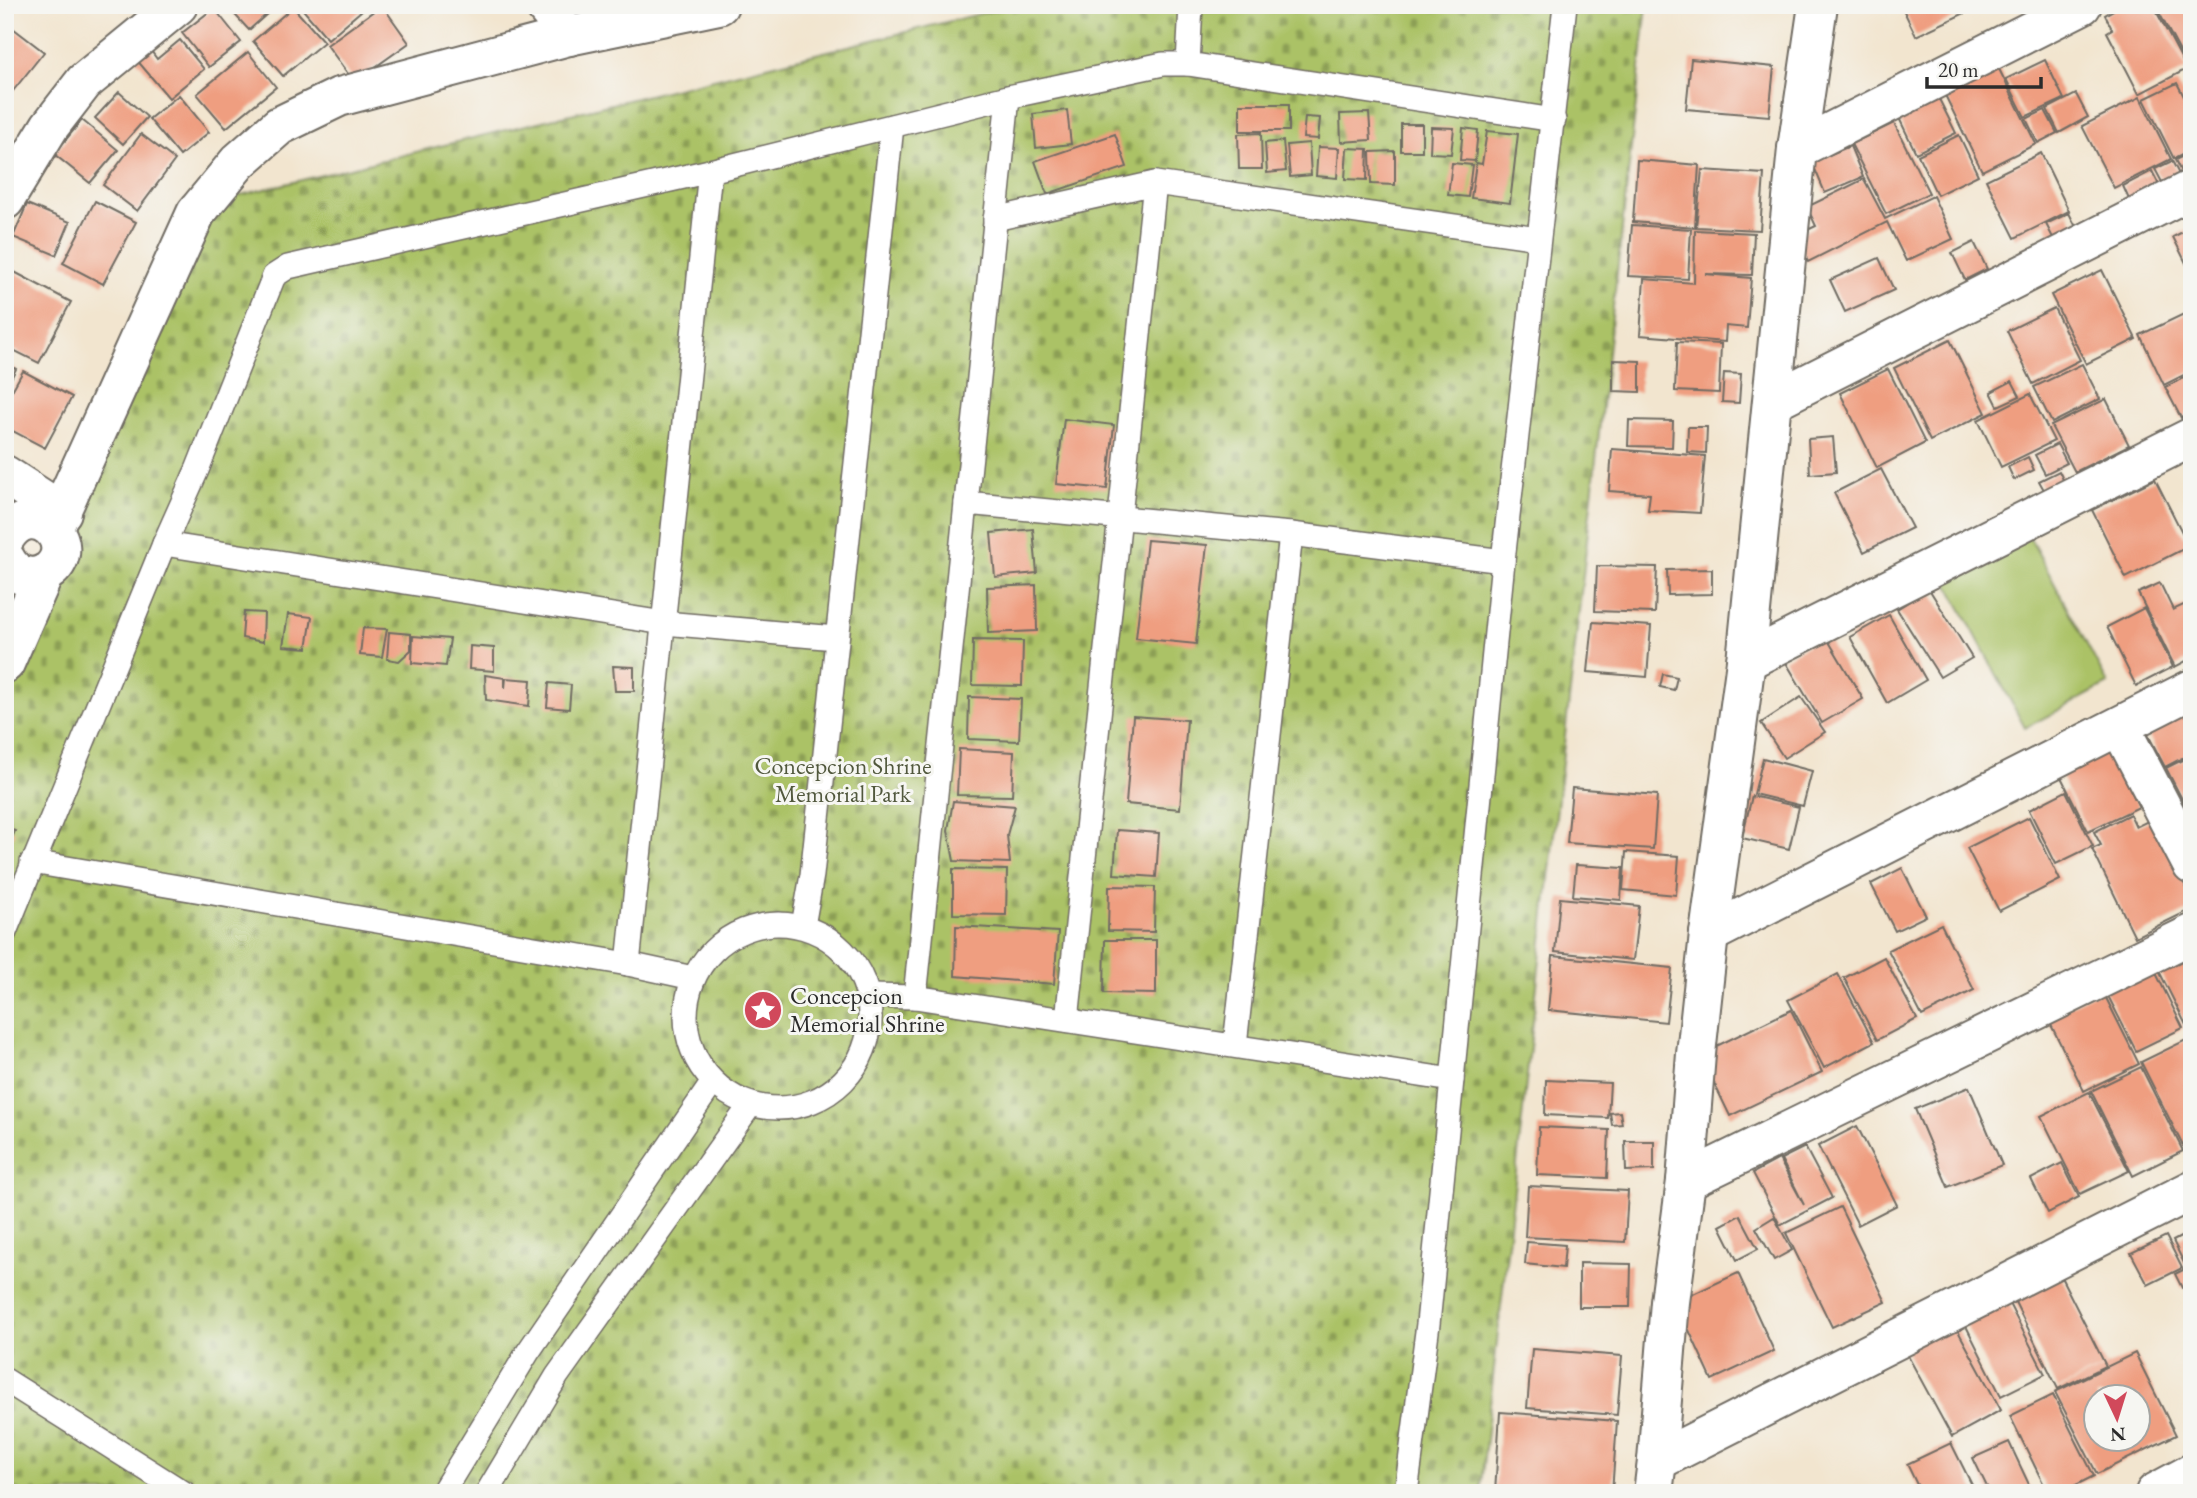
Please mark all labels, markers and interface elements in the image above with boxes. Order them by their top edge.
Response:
scale bar [1927,46,2041,90]
text: 20 m [1938,56,1979,83]
park label: Concepcion Shrine Memorial Park [754,750,932,809]
place label: Concepcion Memorial Shrine [790,980,945,1039]
place icon: Concepcion Memorial Shrine [742,989,784,1031]
north arrow [2082,1382,2152,1452]
text: N [2109,1421,2127,1448]

